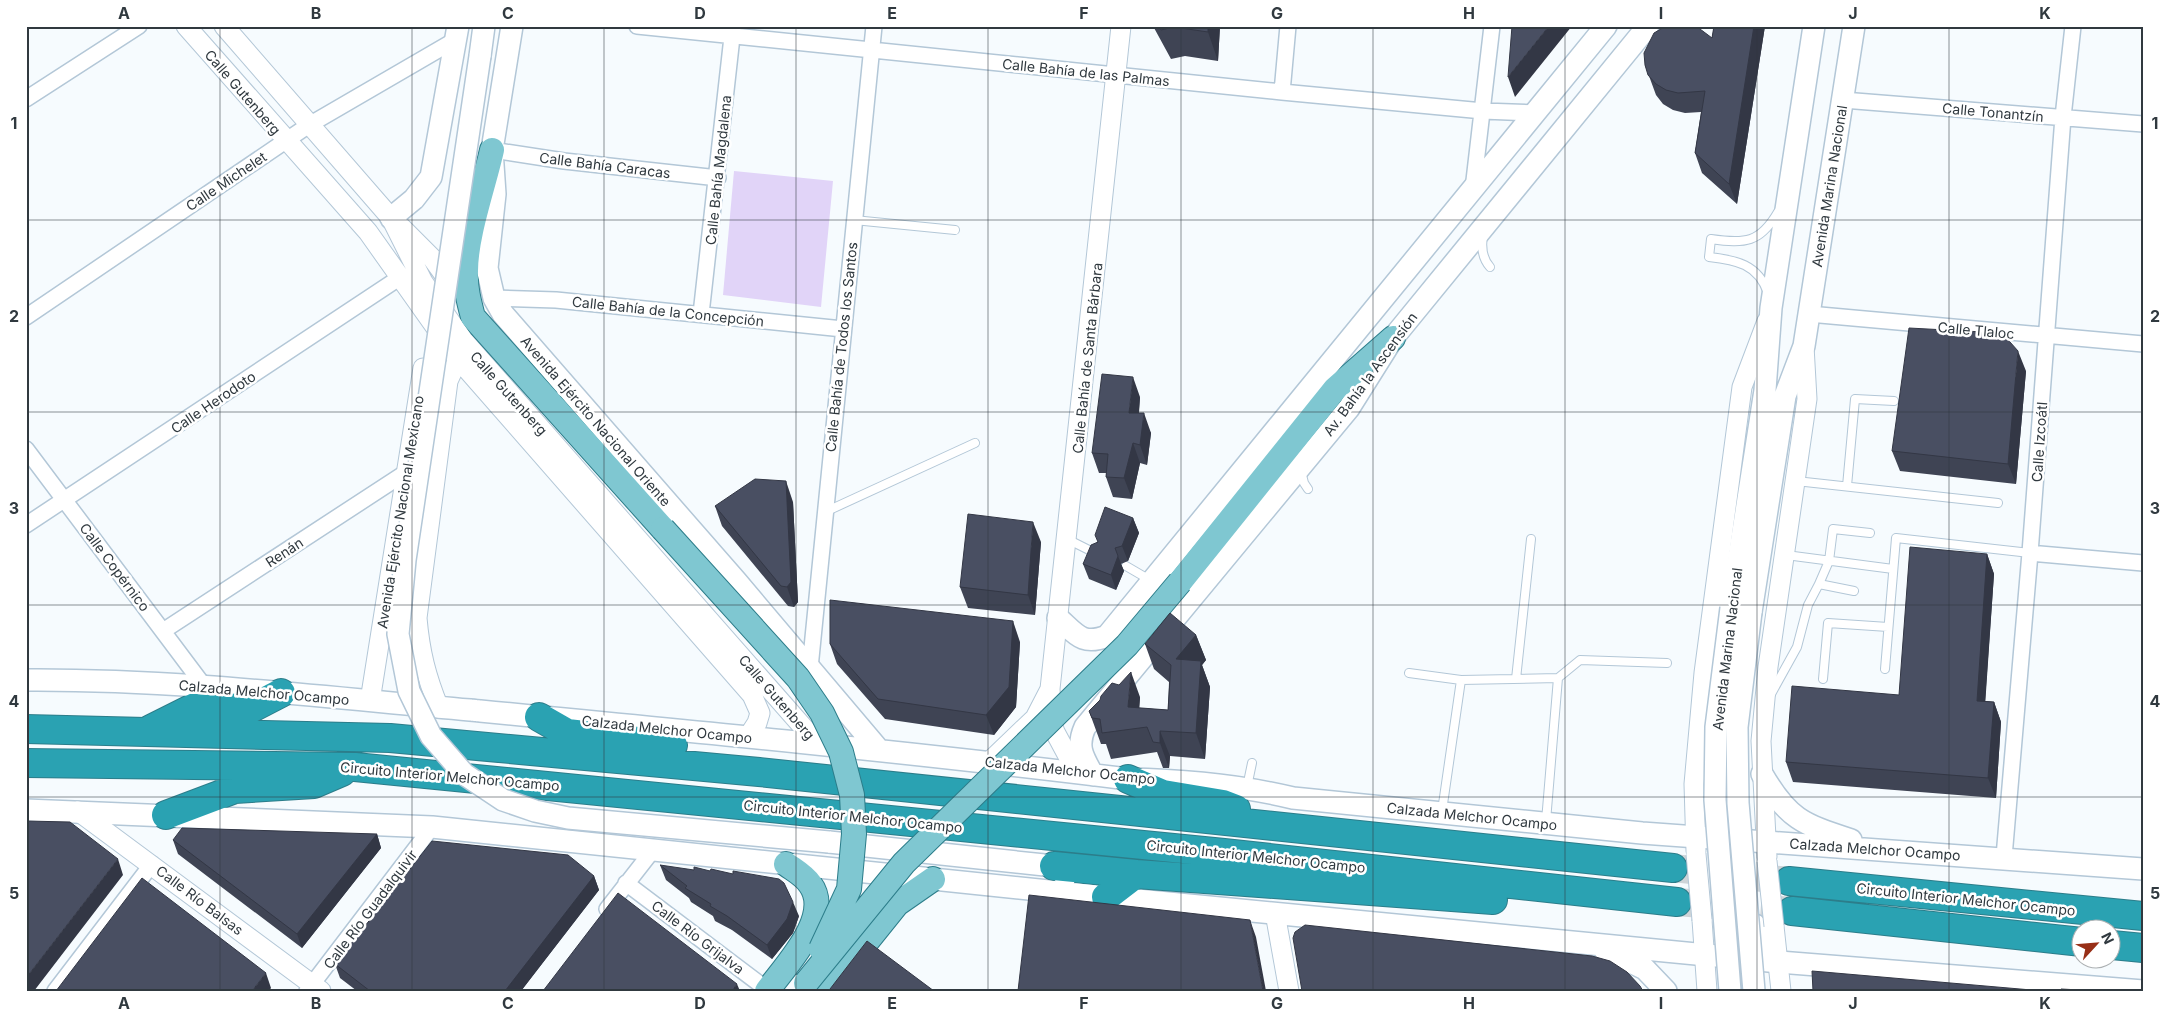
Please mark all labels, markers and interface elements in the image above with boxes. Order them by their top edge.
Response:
text: A [118,3,130,23]
text: B [311,3,321,23]
text: C [502,3,514,23]
text: D [694,3,706,23]
text: E [887,3,897,23]
text: F [1079,3,1089,23]
text: G [1271,3,1283,23]
text: H [1463,3,1475,23]
text: I [1659,3,1663,23]
text: J [1848,3,1858,23]
text: K [2039,3,2051,23]
street label: Calle Gutenberg [202,46,284,138]
street label: Calle Bahía de las Palmas [1001,55,1171,89]
street label: Calle Bahía Magdalena [702,94,734,246]
street label: Calle Tonantzín [1942,99,2044,125]
street label: Avenida Marina Nacional [1808,104,1850,268]
text: 1 [11,113,17,133]
text: 1 [2152,113,2158,133]
street label: Calle Michelet [182,148,270,214]
street label: Calle Bahía Caracas [538,149,672,181]
street label: Calle Bahía de Todos los Santos [822,241,860,453]
street label: Calle Bahía de Santa Bárbara [1069,262,1105,454]
street label: Calle Bahía de la Concepción [571,292,765,330]
text: 2 [9,306,19,326]
text: 2 [2150,306,2160,326]
street label: Av. Bahía la Ascensión [1319,309,1421,439]
street label: Calle Tlaloc [1937,318,2015,342]
street label: Avenida Ejército Nacional Oriente [517,332,675,510]
street label: Calle Gutenberg [467,348,551,438]
street label: Calle Herodoto [167,367,259,437]
street label: Avenida Ejército Nacional Mexicano [373,394,427,630]
street label: Calle Izcoátl [2028,401,2050,483]
text: 3 [9,498,19,518]
text: 3 [2150,498,2160,518]
street label: Calle Copérnico [76,520,154,614]
street label: Renán [262,534,306,570]
street label: Avenida Marina Nacional [1709,567,1745,731]
street label: Calle Gutenberg [736,651,818,743]
street label: Calzada Melchor Ocampo [178,676,350,708]
text: 4 [9,691,20,711]
text: 4 [2150,691,2161,711]
street label: Calzada Melchor Ocampo [581,712,753,746]
street label: Calzada Melchor Ocampo [984,753,1156,787]
street label: Circuito Interior Melchor Ocampo [340,758,560,794]
street label: Circuito Interior Melchor Ocampo [743,796,963,836]
street label: Calzada Melchor Ocampo [1386,799,1558,833]
street label: Calzada Melchor Ocampo [1789,835,1961,863]
street label: Circuito Interior Melchor Ocampo [1146,836,1366,876]
street label: Calle Río Guadalquivir [320,846,420,972]
street label: Calle Río Balsas [153,862,247,938]
street label: Circuito Interior Melchor Ocampo [1856,879,2076,919]
text: 5 [9,883,19,903]
text: 5 [2150,883,2160,903]
street label: Calle Río Grijalva [648,897,748,977]
north arrow [2072,920,2122,970]
text: N [2098,930,2118,947]
text: A [118,993,130,1013]
text: B [311,993,321,1013]
text: C [502,993,514,1013]
text: D [694,993,706,1013]
text: E [887,993,897,1013]
text: F [1079,993,1089,1013]
text: G [1271,993,1283,1013]
text: H [1463,993,1475,1013]
text: I [1659,993,1663,1013]
text: J [1848,993,1858,1013]
text: K [2039,993,2051,1013]

